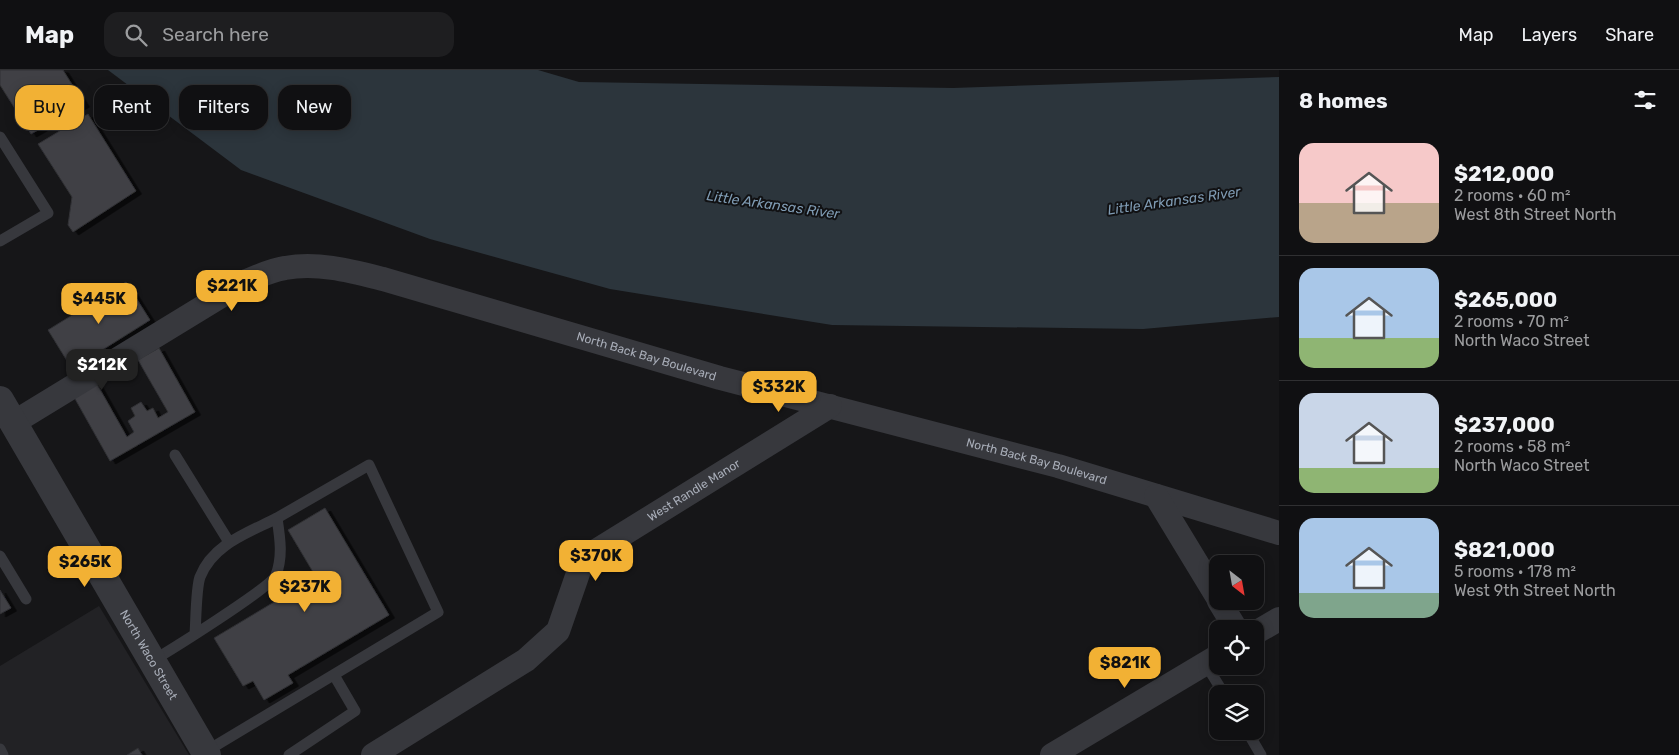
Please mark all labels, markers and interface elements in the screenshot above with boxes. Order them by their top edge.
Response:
search box [104,12,454,57]
text: Map [25,21,74,49]
icon: search [122,21,150,49]
text: Search here [162,23,269,46]
text: Map [1459,24,1494,46]
text: Layers [1522,24,1577,46]
text: Share [1605,24,1654,46]
chip: Buy [15,85,84,130]
chip: Rent [94,85,169,130]
chip: Filters [179,85,268,130]
chip: New [278,85,351,130]
icon: filters [1631,86,1659,114]
text: 8 homes [1299,88,1388,113]
text: $212,000 [1454,161,1554,186]
icon: home [1339,163,1399,223]
water label: Little Arkansas River [1106,183,1242,219]
text: 2 rooms · 60 m² [1454,186,1571,205]
water label: Little Arkansas River [705,187,841,223]
text: West 8th Street North [1454,205,1616,224]
pin: $221K [197,270,267,312]
text: $221K [207,276,257,295]
pin: $445K [64,282,134,325]
text: $265,000 [1454,287,1557,312]
icon: home [1339,288,1399,348]
text: $445K [72,289,126,308]
text: 2 rooms · 70 m² [1454,312,1569,331]
street label: North Back Bay Boulevard [575,329,718,384]
text: North Waco Street [1454,331,1590,350]
pin: $212K [67,348,137,391]
text: $212K [77,355,127,374]
pin: $332K [744,370,814,413]
text: $332K [753,377,805,396]
text: $237,000 [1454,412,1555,437]
icon: home [1339,413,1399,473]
street label: North Back Bay Boulevard [965,435,1108,487]
text: 2 rooms · 58 m² [1454,437,1570,456]
street label: West Randle Manor [645,456,743,524]
text: North Waco Street [1454,456,1590,475]
text: $821,000 [1454,537,1555,562]
icon: home [1339,538,1399,598]
pin: $370K [561,540,631,582]
pin: $265K [50,546,120,588]
text: $370K [570,546,622,565]
text: $265K [59,552,111,571]
north arrow [1209,555,1264,610]
map controls [1209,555,1264,740]
text: 5 rooms · 178 m² [1454,562,1576,581]
pin: $237K [270,570,340,613]
text: $237K [279,577,331,596]
text: West 9th Street North [1454,581,1616,600]
street label: North Waco Street [117,607,180,703]
button: locate [1209,620,1264,675]
pin: $821K [1090,646,1160,689]
text: $821K [1100,653,1150,672]
button: layers [1209,685,1264,740]

